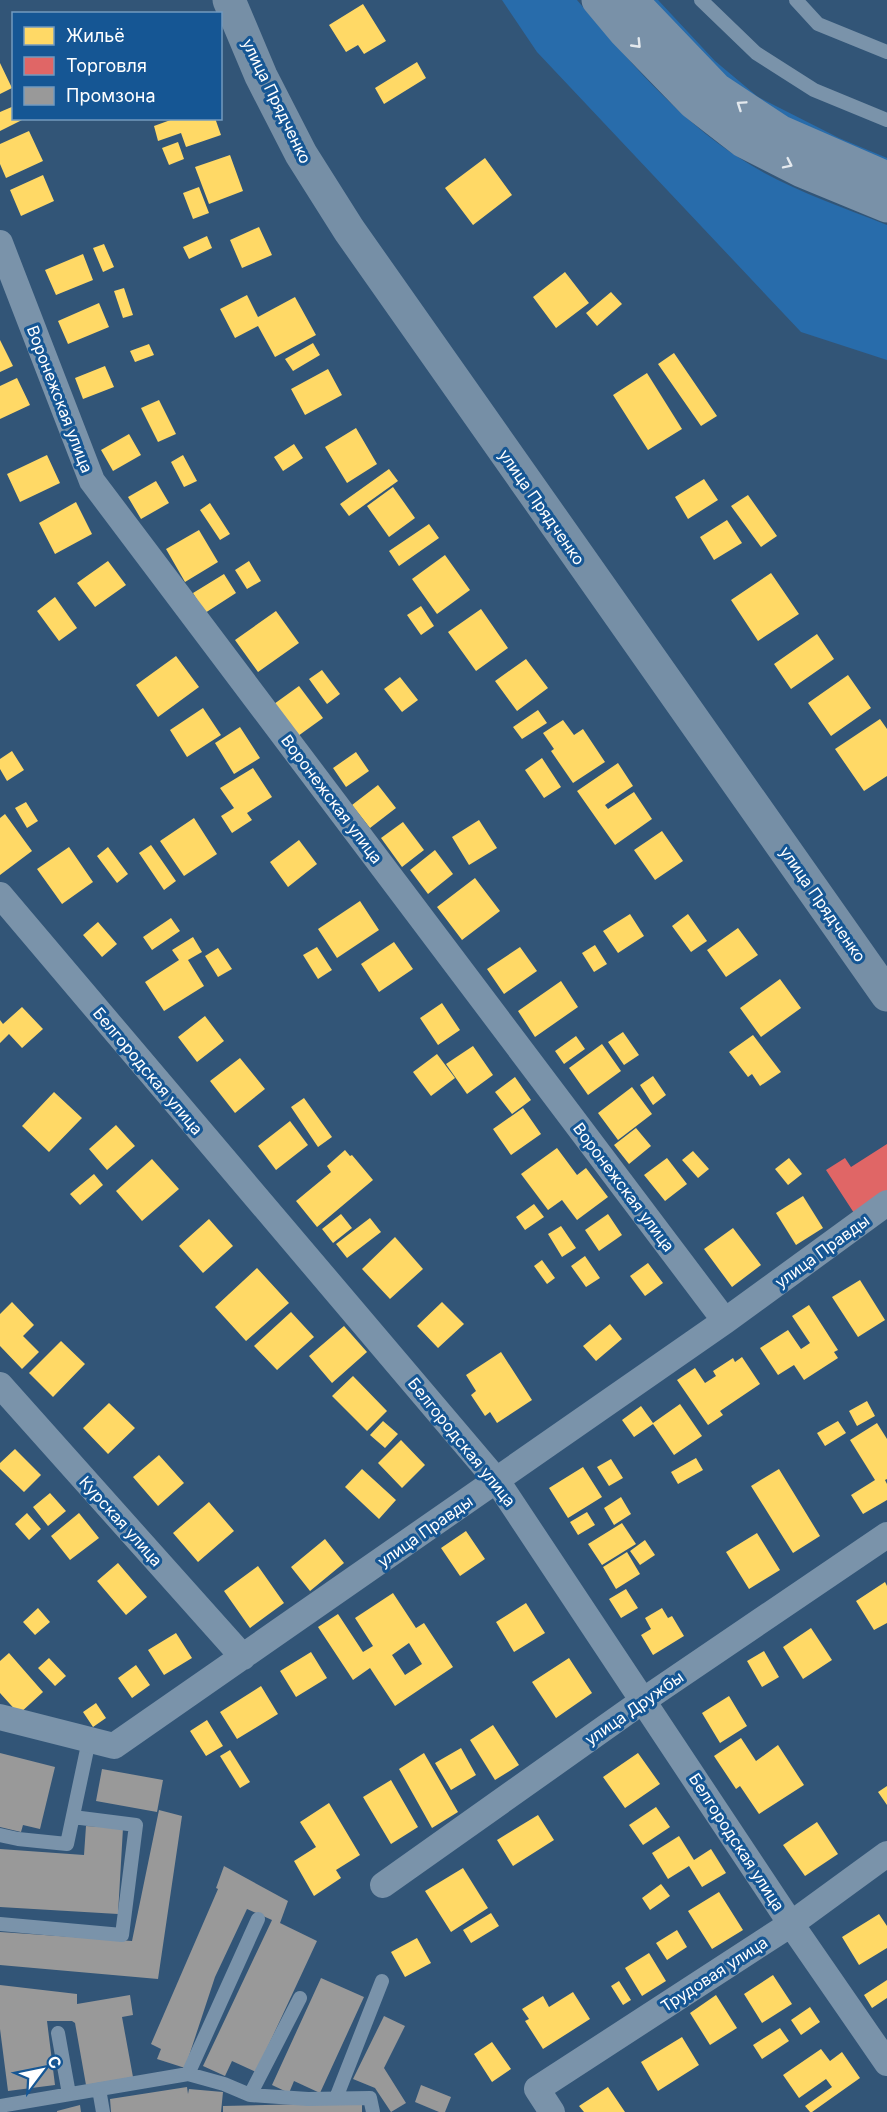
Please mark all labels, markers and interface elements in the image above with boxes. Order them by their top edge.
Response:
legend [12,12,222,120]
text: Жильё [66,25,125,46]
street label: улица Прядченко [238,35,316,167]
one-way arrow [630,37,641,47]
text: Торговля [66,55,147,76]
text: Промзона [66,85,156,106]
one-way arrow [737,101,748,112]
one-way arrow [782,156,793,168]
street label: Воронежская улица [23,323,97,475]
street label: улица Прядченко [495,445,589,569]
street label: Воронежская улица [277,731,387,867]
street label: улица Прядченко [776,842,870,966]
street label: Белгородская улица [89,1003,207,1139]
street label: Воронежская улица [569,1119,679,1255]
street label: улица Правды [771,1210,873,1292]
street label: Белгородская улица [404,1373,520,1511]
street label: Курская улица [75,1472,167,1570]
street label: улица Правды [374,1491,476,1571]
street label: улица Дружбы [581,1667,687,1749]
street label: Белгородская улица [685,1769,789,1915]
street label: Трудовая улица [657,1932,771,2016]
north arrow [12,2040,72,2100]
text: С [43,2052,66,2073]

